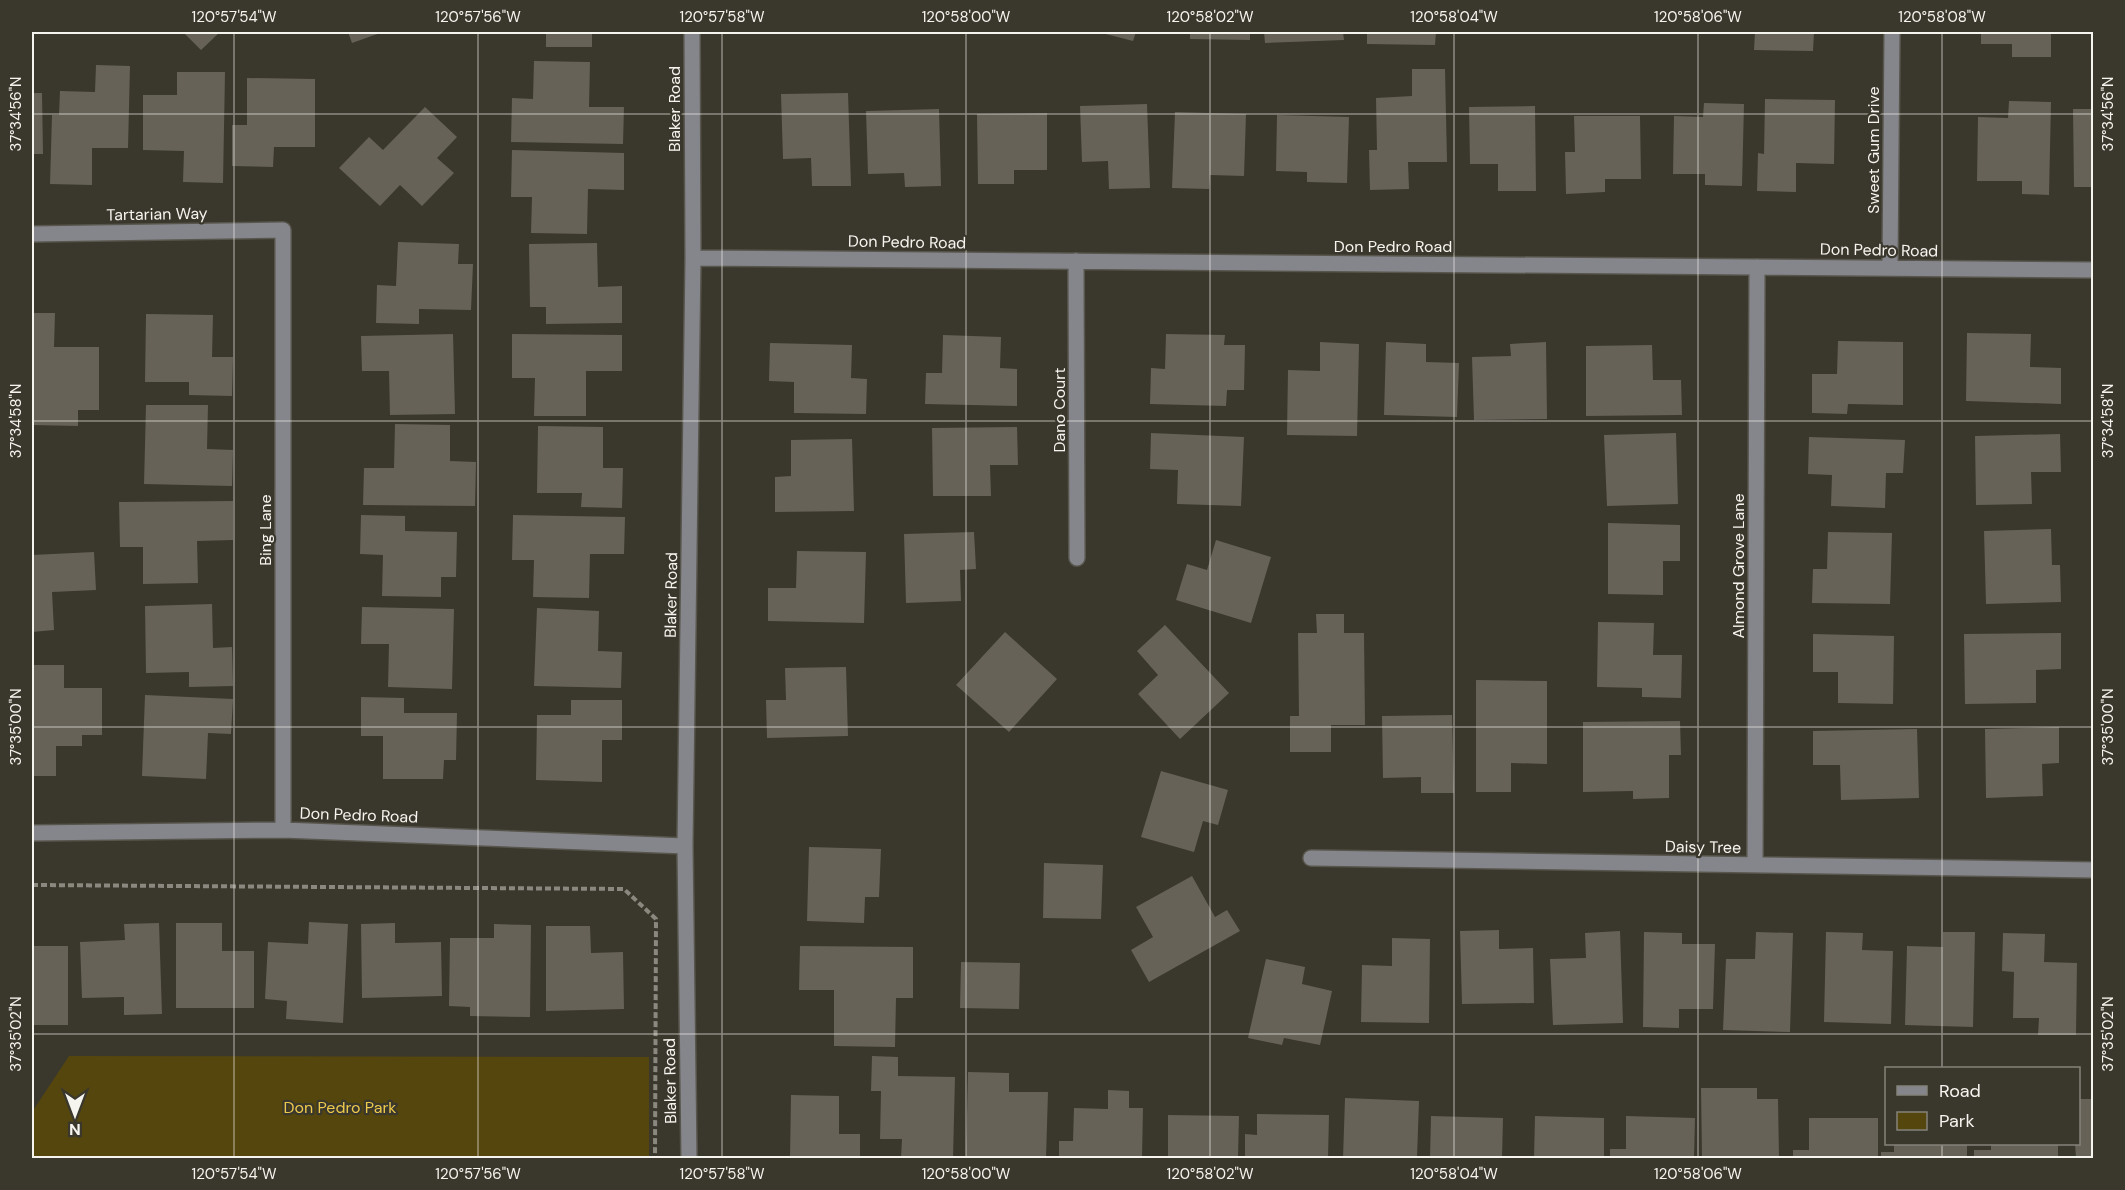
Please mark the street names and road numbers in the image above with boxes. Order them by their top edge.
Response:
street label: Blaker Road [664,66,685,152]
street label: Sweet Gum Drive [1863,86,1884,214]
street label: Tartarian Way [106,203,208,225]
street label: Don Pedro Road [848,230,966,254]
street label: Don Pedro Road [1334,236,1452,257]
street label: Don Pedro Road [1820,238,1938,262]
street label: Dano Court [1049,368,1070,452]
street label: Almond Grove Lane [1728,493,1749,639]
street label: Bing Lane [255,494,276,566]
street label: Blaker Road [660,552,682,638]
street label: Don Pedro Road [299,802,419,828]
street label: Daisy Tree [1665,836,1741,858]
street label: Blaker Road [659,1038,681,1124]

